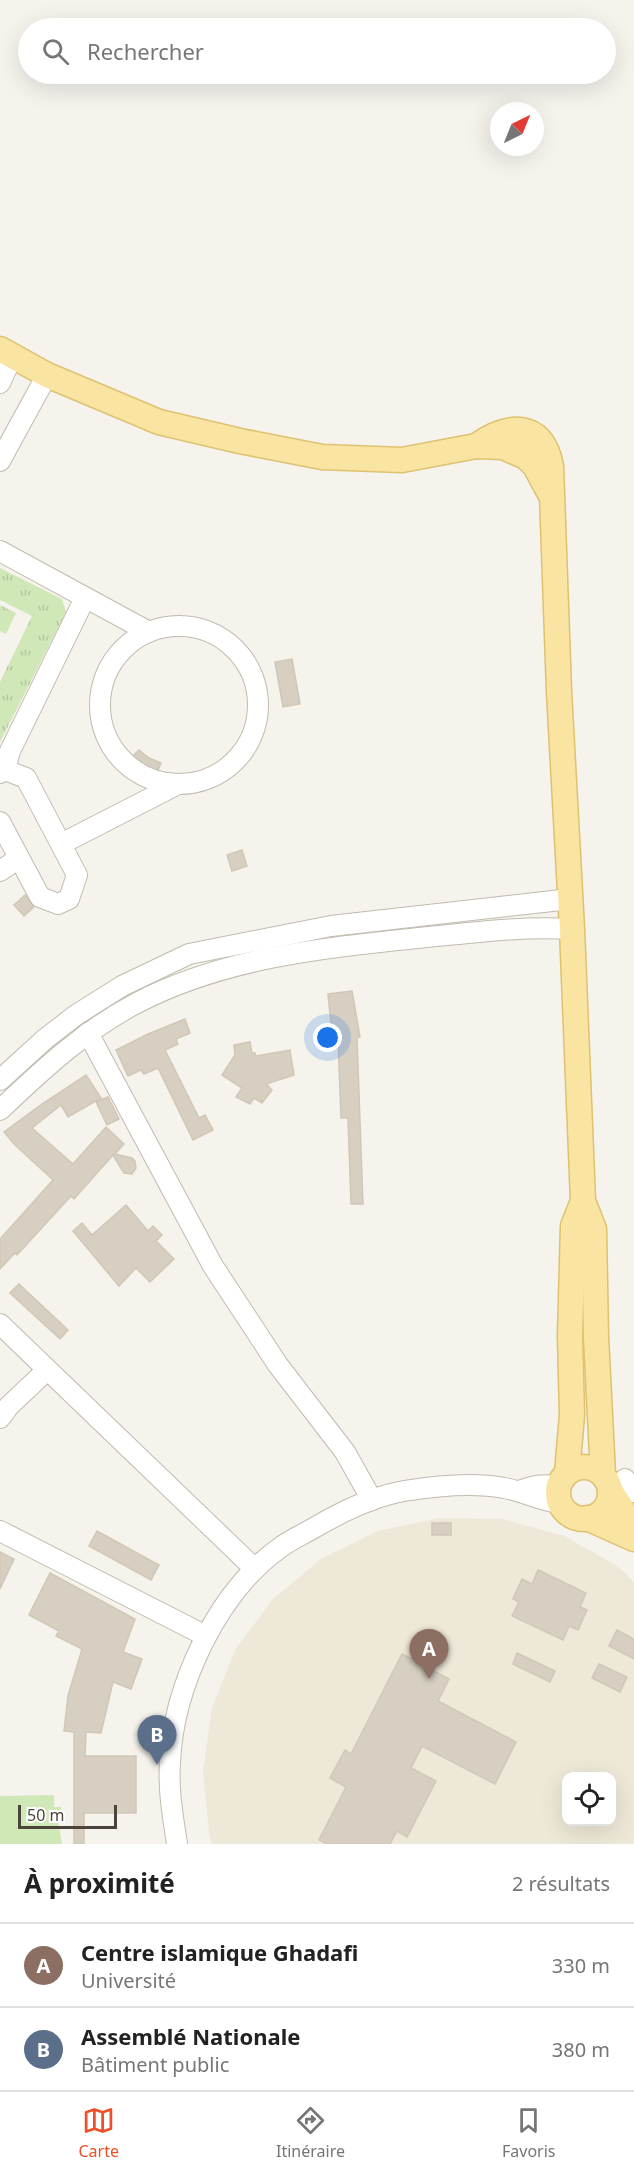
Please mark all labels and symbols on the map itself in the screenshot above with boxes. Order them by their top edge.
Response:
north arrow [490,102,544,156]
your location [313,1023,342,1052]
pin: A [410,1630,448,1679]
pin: B [138,1716,176,1765]
scale bar [18,1802,117,1830]

